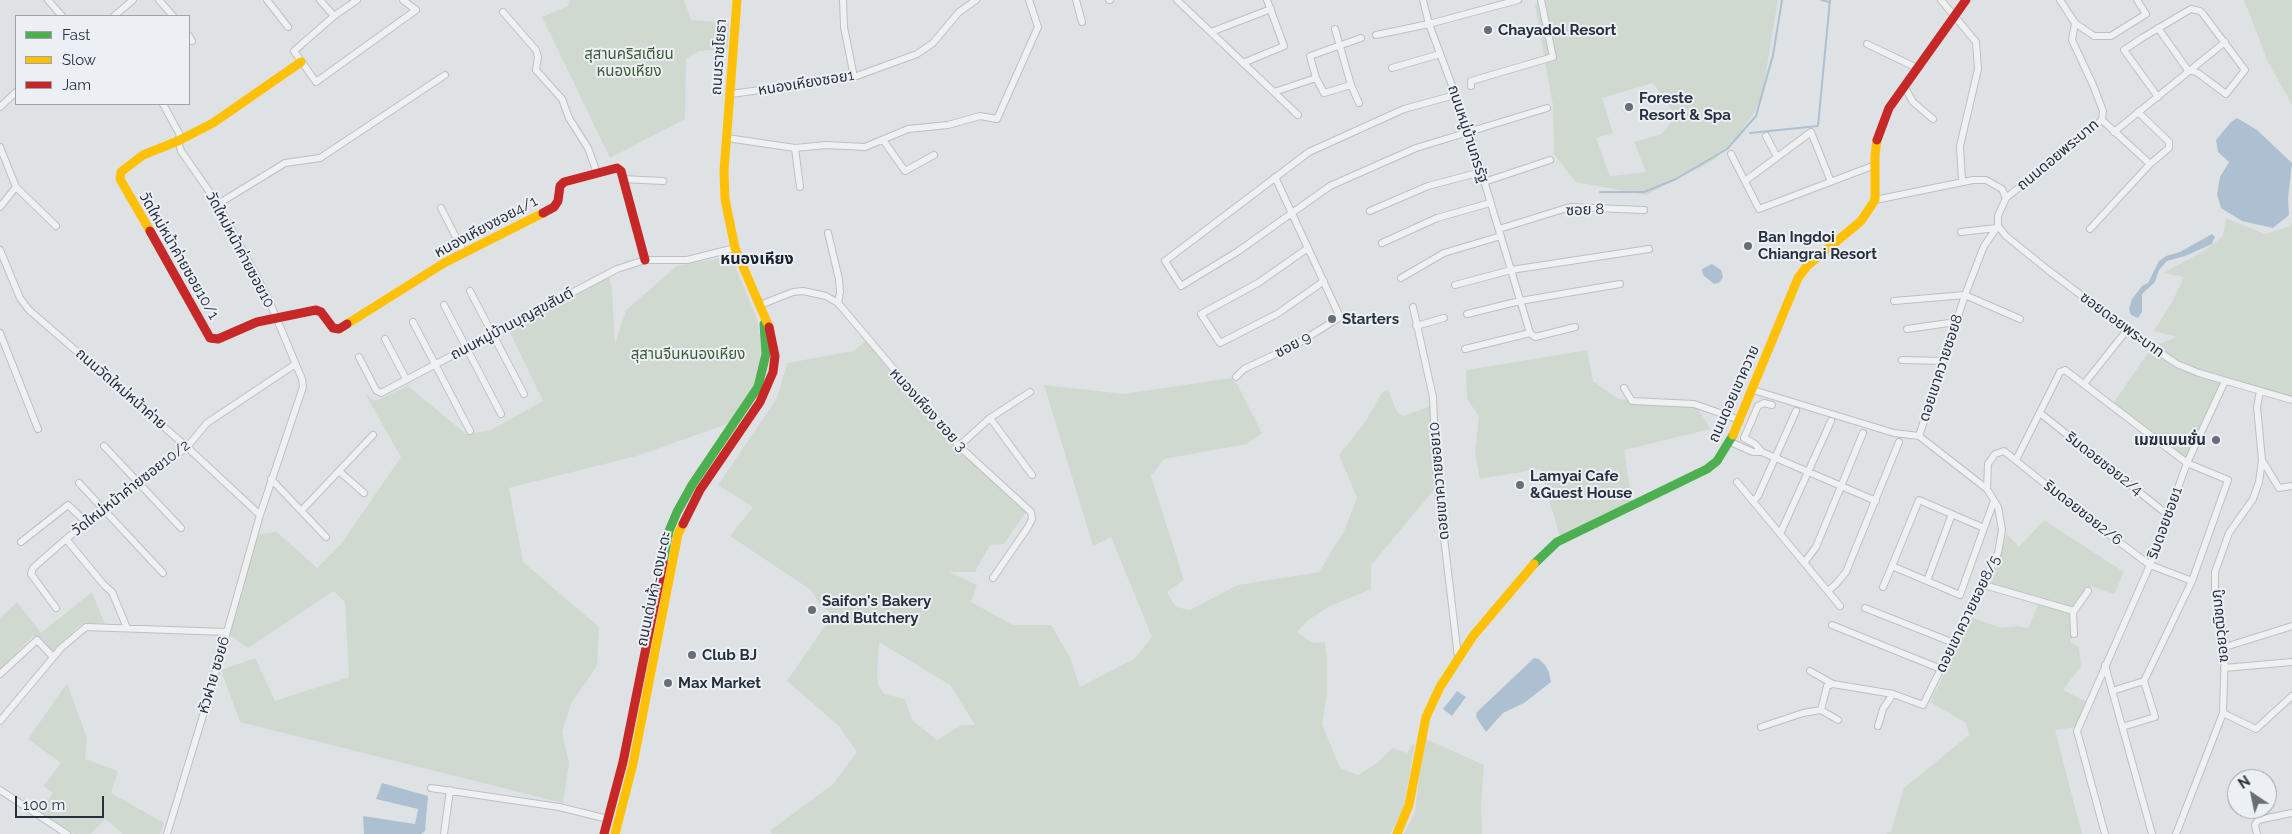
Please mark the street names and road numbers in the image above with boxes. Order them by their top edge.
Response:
street label: ถนนราชโยธา [707,18,731,96]
street label: หนองเหียงซอย1 [757,67,855,99]
street label: ถนนหมู่บ้านกรรัฐ [1444,83,1492,185]
street label: ถนนดอยพระบาท [2013,116,2103,194]
street label: วัดใหม่หน้าค่ายซอย10/1 [135,189,223,323]
street label: วัดใหม่หน้าค่ายซอย10 [202,189,278,311]
street label: หนองเหียงซอย4/1 [431,192,541,262]
street label: ซอย 8 [1565,200,1605,220]
street label: ถนนหมู่บ้านบุญสุขสันต์ [447,284,577,364]
street label: ซอยดอยพระบาท [2076,288,2168,362]
street label: ดอยเขาควายซอย8 [1915,312,1967,424]
street label: ซอย 9 [1272,328,1314,362]
street label: ถนนดอยเขาควาย [1705,343,1763,445]
street label: ถนนวัดใหม่หน้าค่าย [72,345,170,433]
street label: หนองเหียง ซอย 3 [886,364,970,456]
street label: ดอยเขาควายซอย10 [1425,421,1453,541]
street label: ริมดอยซอย2/4 [2062,428,2146,500]
street label: วัดใหม่หน้าค่ายซอย10/2 [68,436,194,540]
street label: ริมดอยซอย2/6 [2040,477,2126,549]
street label: ริมดอยซอย1 [2144,484,2186,562]
street label: ถนนเด่นห้า-ดงมะดะ [633,530,675,648]
street label: ดอยเขาควายซอย8/5 [1932,552,2004,676]
street label: ซอยวุฒิชมภู [2207,589,2233,663]
street label: หัวฝาย ซอย6 [194,634,234,716]

